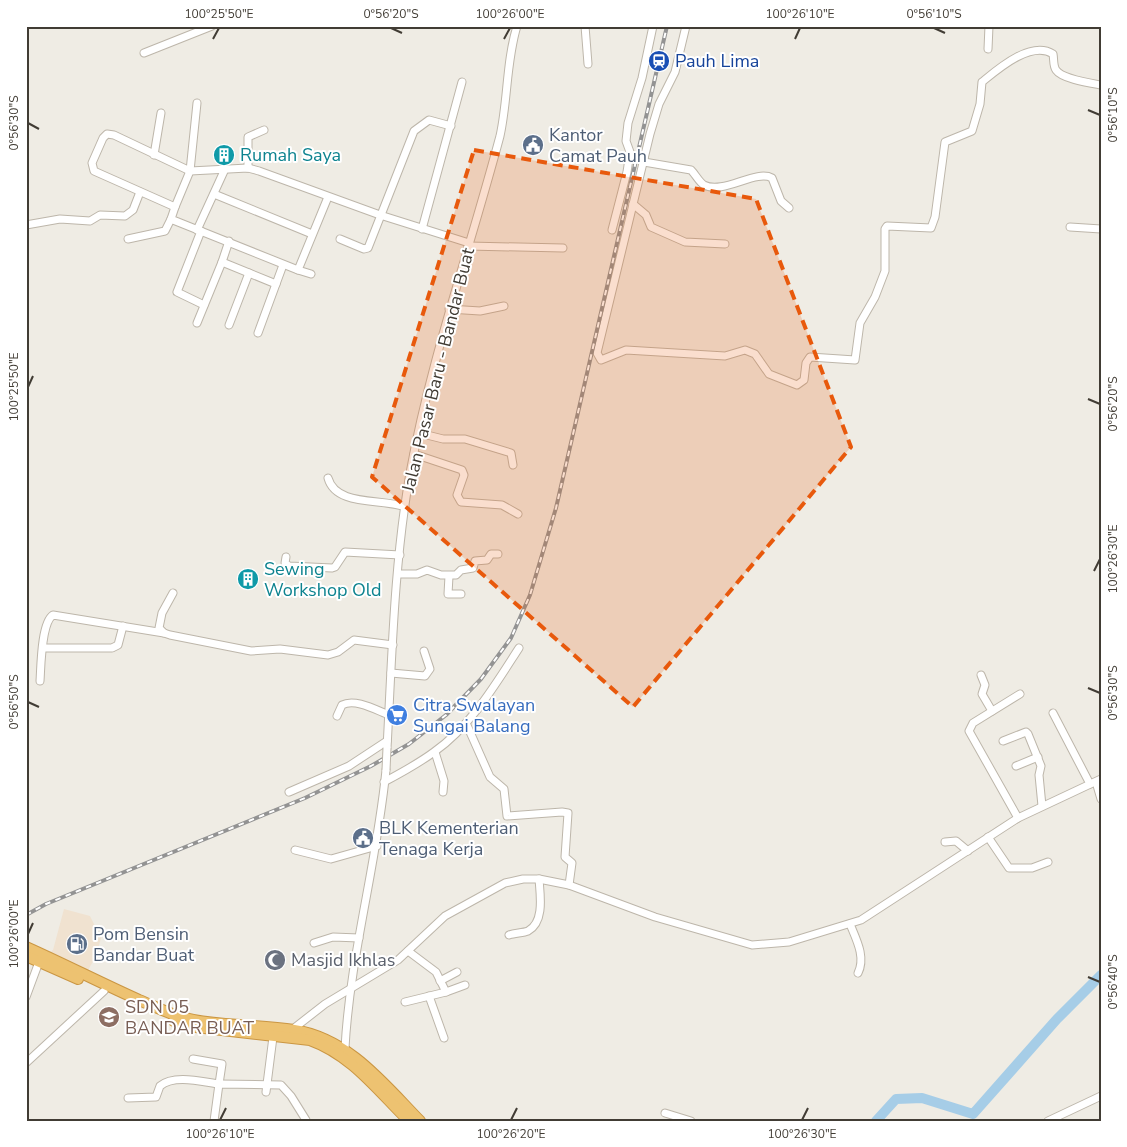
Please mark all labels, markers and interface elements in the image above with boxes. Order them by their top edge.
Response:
text: 100°25'50"E [184,6,254,22]
text: 0°56'20"S [363,6,419,22]
text: 100°26'00"E [475,6,545,22]
text: 100°26'10"E [765,6,835,22]
text: 0°56'10"S [906,6,962,22]
station icon: Pauh Lima [647,49,671,73]
place label: Pauh Lima [675,49,759,73]
text: 0°56'10"S [1105,87,1121,143]
text: 0°56'30"S [6,95,22,151]
place label: Kantor Camat Pauh [549,123,647,168]
public building icon: Kantor Camat Pauh [521,133,545,157]
building icon: Rumah Saya [212,143,236,167]
place label: Rumah Saya [240,143,341,167]
street label: Jalan Pasar Baru - Bandar Buat [396,245,480,496]
text: 100°25'50"E [6,352,22,422]
text: 0°56'20"S [1105,376,1121,432]
text: 100°26'30"E [1105,524,1121,594]
place label: Sewing Workshop Old [264,557,382,602]
building icon: Sewing Workshop Old [236,567,260,591]
text: 0°56'30"S [1105,665,1121,721]
text: 0°56'50"S [6,674,22,730]
place label: Citra Swalayan Sungai Balang [413,693,535,738]
supermarket icon: Citra Swalayan Sungai Balang [385,703,409,727]
place label: BLK Kementerian Tenaga Kerja [379,816,519,861]
public building icon: BLK Kementerian Tenaga Kerja [351,826,375,850]
text: 100°26'00"E [6,899,22,969]
place label: Pom Bensin Bandar Buat [93,922,195,967]
fuel station icon: Pom Bensin Bandar Buat [65,932,89,956]
mosque icon: Masjid Ikhlas [263,948,287,972]
place label: Masjid Ikhlas [291,948,396,972]
text: 0°56'40"S [1105,954,1121,1010]
place label: SDN 05 BANDAR BUAT [125,995,254,1040]
school or university icon: SDN 05 BANDAR BUAT [97,1005,121,1029]
text: 100°26'10"E [185,1126,255,1142]
text: 100°26'20"E [476,1126,546,1142]
text: 100°26'30"E [767,1126,837,1142]

